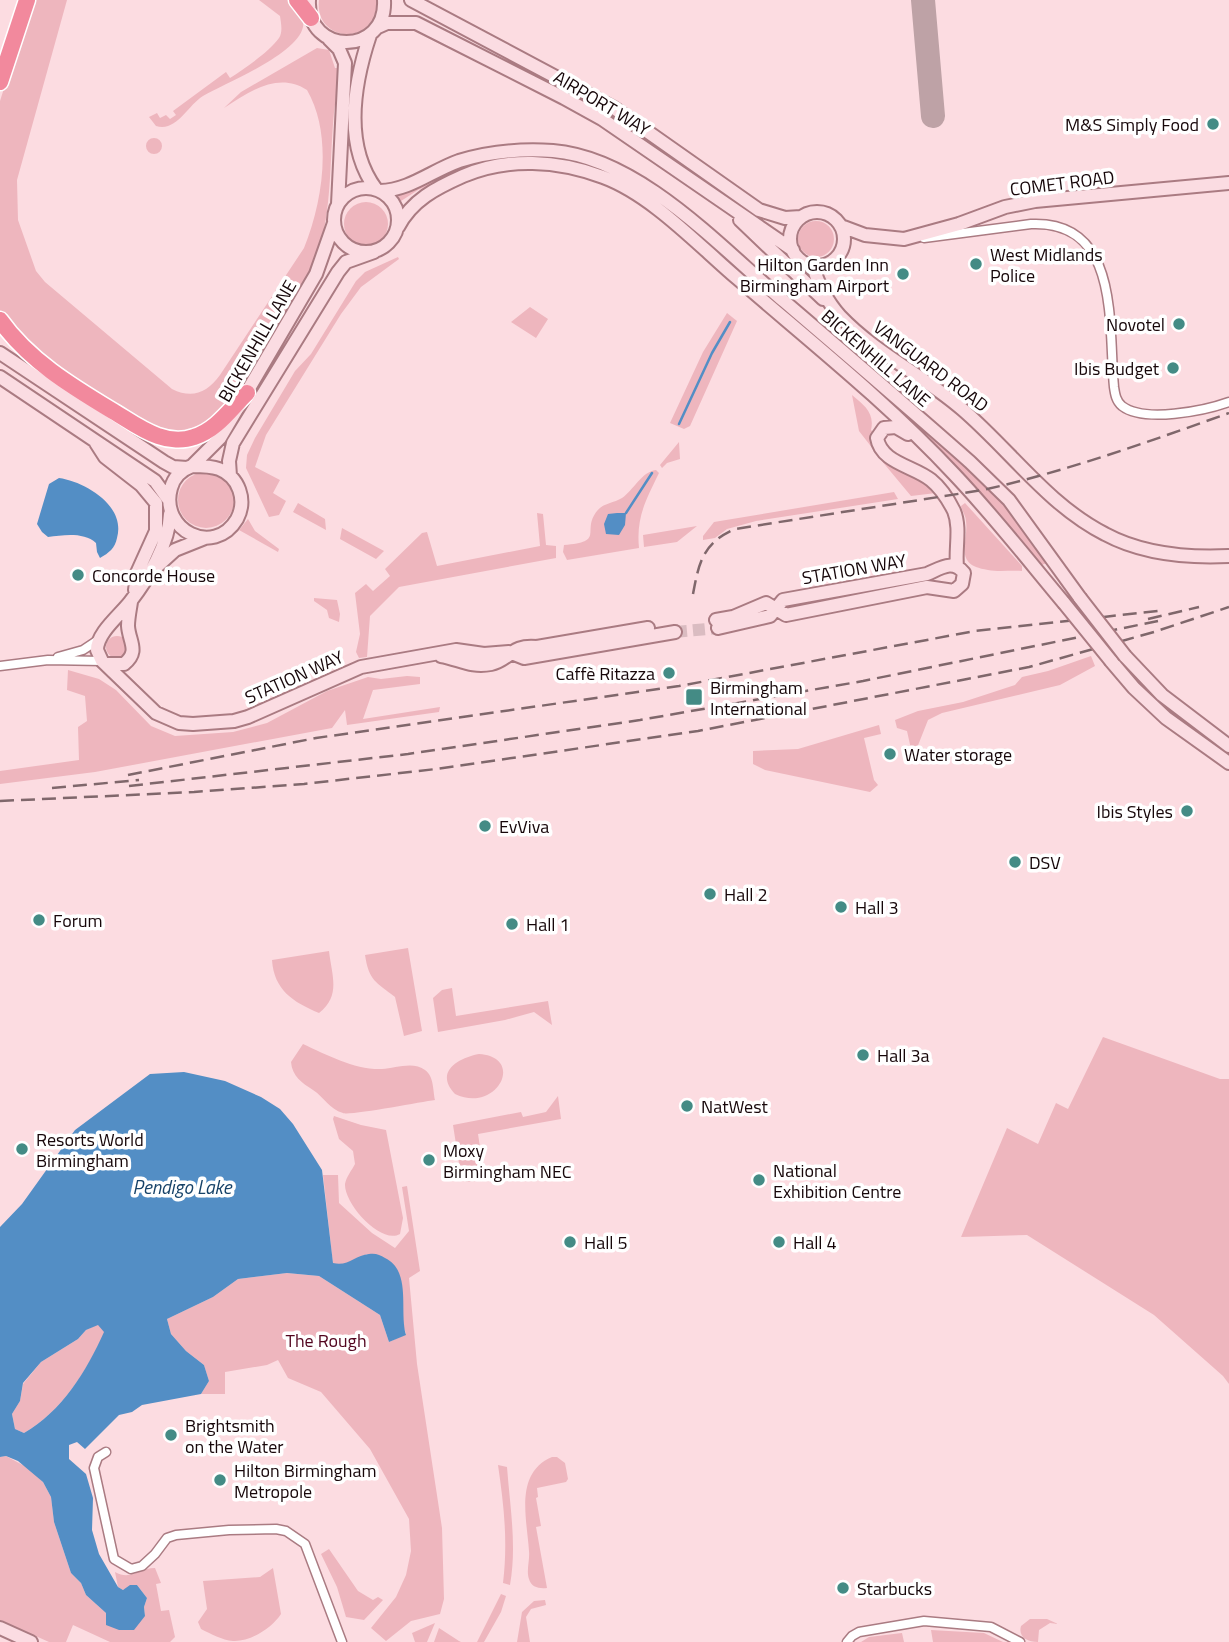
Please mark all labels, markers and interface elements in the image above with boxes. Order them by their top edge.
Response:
street label: AIRPORT WAY [549,64,656,143]
place label: M&S Simply Food [1065,111,1199,138]
marker: M&S Simply Food [1205,116,1221,132]
street label: COMET ROAD [1008,163,1116,203]
place label: West Midlands Police [990,241,1103,289]
place label: Hilton Garden Inn Birmingham Airport [740,251,890,299]
marker: West Midlands Police [968,256,984,272]
marker: Hilton Garden Inn Birmingham Airport [895,266,911,282]
street label: BICKENHILL LANE [211,275,303,407]
street label: BICKENHILL LANE [815,303,937,413]
place label: Novotel [1106,311,1165,338]
street label: VANGUARD ROAD [868,314,994,418]
marker: Novotel [1171,316,1187,332]
place label: Ibis Budget [1074,355,1160,382]
marker: Ibis Budget [1165,360,1181,376]
street label: STATION WAY [800,547,908,591]
place label: Concorde House [92,562,215,589]
marker: Concorde House [70,567,86,583]
street label: STATION WAY [240,643,348,711]
place label: Caffè Ritazza [556,660,655,687]
marker: Caffè Ritazza [661,665,677,681]
place label: Birmingham International [710,674,807,722]
marker: Birmingham International [684,687,704,707]
place label: Water storage [904,741,1012,768]
marker: Water storage [882,746,898,762]
place label: Ibis Styles [1097,798,1173,825]
marker: Ibis Styles [1179,803,1195,819]
place label: EvViva [499,813,549,840]
marker: EvViva [477,818,493,834]
place label: DSV [1029,849,1061,876]
marker: DSV [1007,854,1023,870]
place label: Hall 2 [724,881,768,908]
marker: Hall 2 [702,886,718,902]
place label: Hall 3 [855,894,899,921]
marker: Hall 3 [833,899,849,915]
place label: Forum [53,907,102,934]
place label: Hall 1 [526,911,570,938]
marker: Forum [31,912,47,928]
marker: Hall 1 [504,916,520,932]
place label: Hall 3a [877,1042,930,1069]
marker: Hall 3a [855,1047,871,1063]
place label: NatWest [701,1093,769,1120]
marker: NatWest [679,1098,695,1114]
place label: Resorts World Birmingham [36,1126,144,1174]
place label: Moxy Birmingham NEC [443,1137,572,1185]
marker: Resorts World Birmingham [14,1141,30,1157]
marker: Moxy Birmingham NEC [421,1152,437,1168]
place label: National Exhibition Centre [773,1157,901,1205]
water label: Pendigo Lake [132,1172,233,1201]
marker: National Exhibition Centre [751,1172,767,1188]
place label: Hall 5 [584,1229,628,1256]
place label: Hall 4 [793,1229,837,1256]
marker: Hall 5 [562,1234,578,1250]
marker: Hall 4 [771,1234,787,1250]
park label: The Rough [285,1327,367,1354]
place label: Brightsmith on the Water [185,1412,284,1460]
marker: Brightsmith on the Water [163,1427,179,1443]
place label: Hilton Birmingham Metropole [234,1457,377,1505]
marker: Hilton Birmingham Metropole [212,1472,228,1488]
place label: Starbucks [857,1575,932,1602]
marker: Starbucks [835,1580,851,1596]

